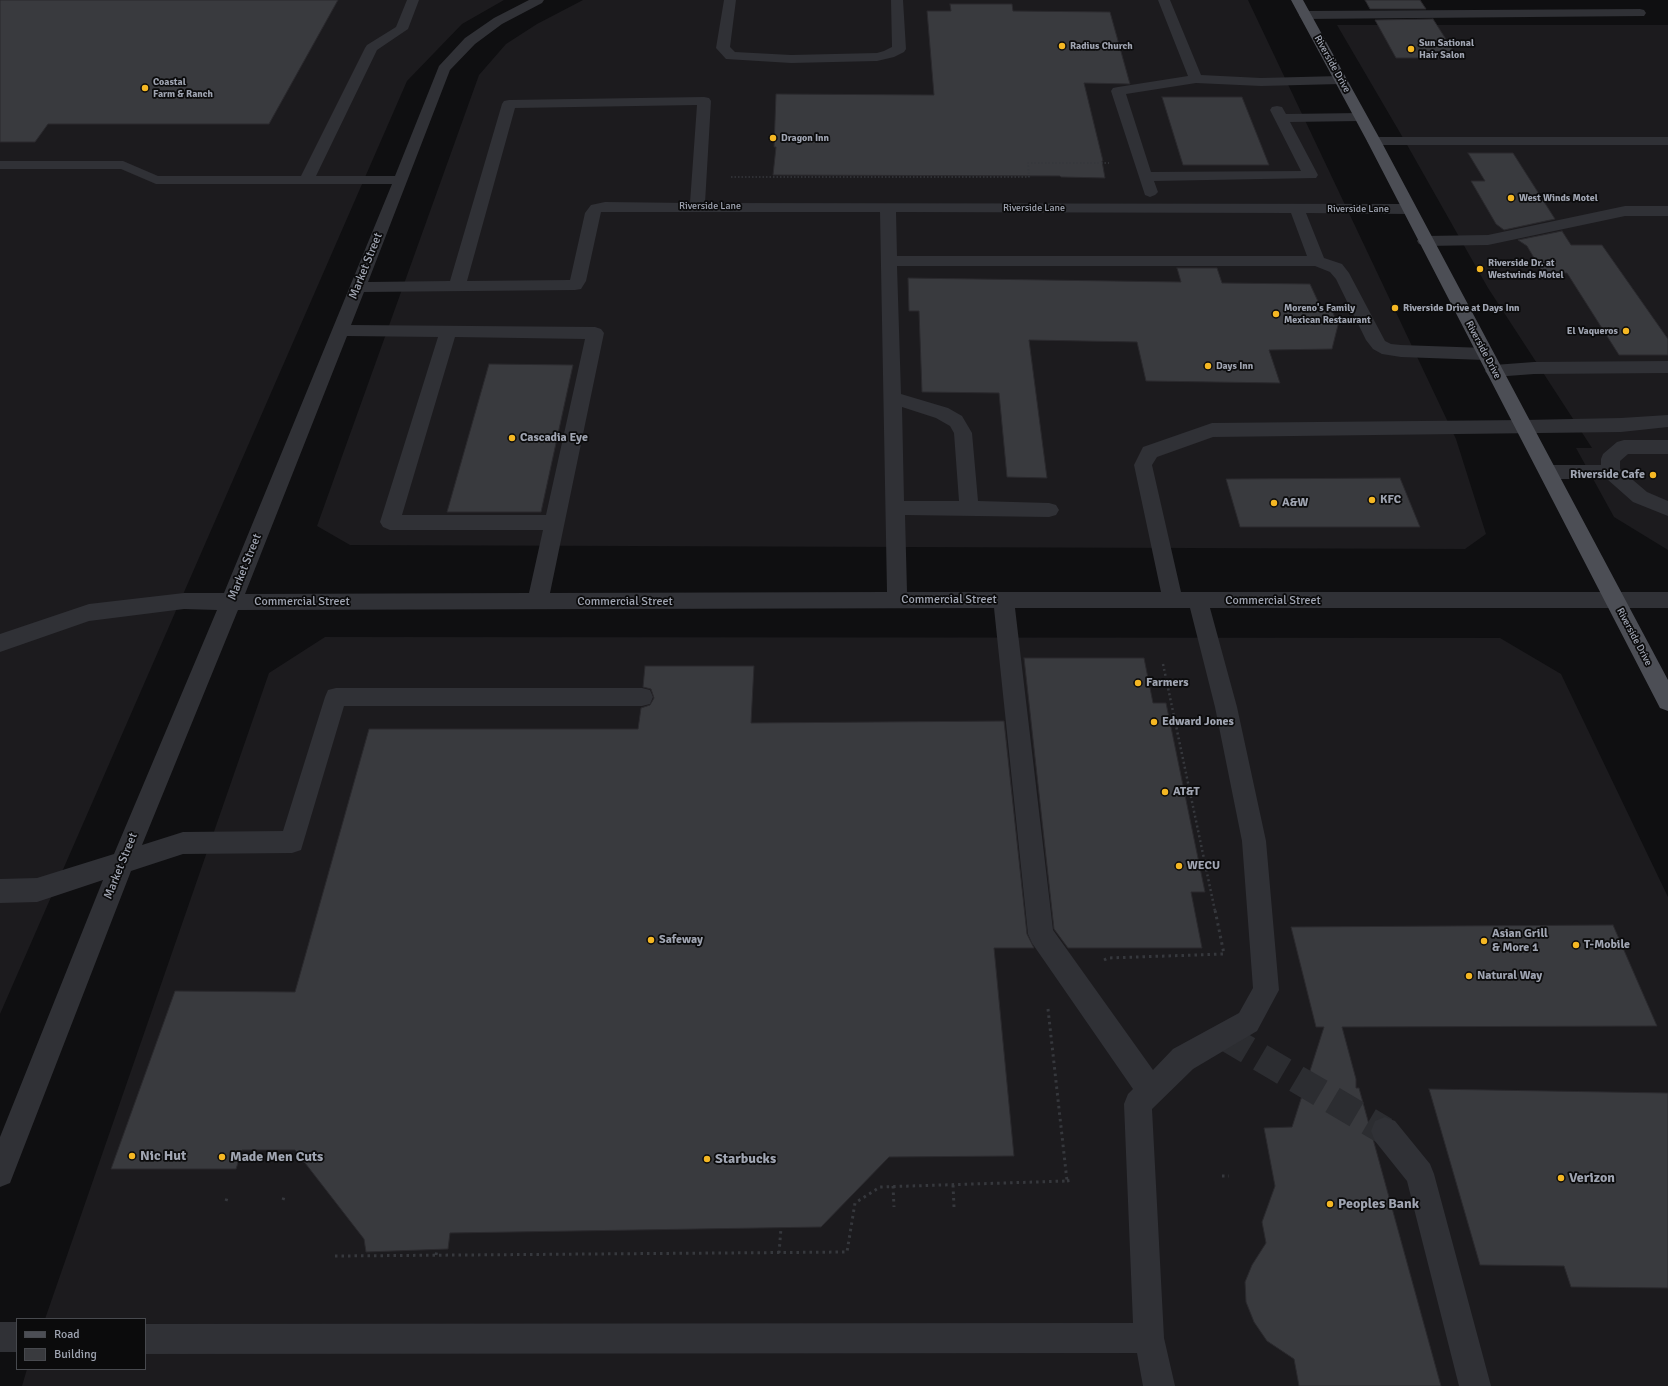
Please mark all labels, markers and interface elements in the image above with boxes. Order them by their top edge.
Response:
street label: Riverside Drive [1311,33,1353,95]
place label: Sun Sational Hair Salon [1419,37,1474,60]
place label: Radius Church [1070,40,1133,52]
marker: Radius Church [1057,41,1067,51]
marker: Sun Sational Hair Salon [1406,44,1416,54]
place label: Coastal Farm & Ranch [153,76,213,100]
marker: Coastal Farm & Ranch [140,83,150,93]
place label: Dragon Inn [781,132,829,144]
marker: Dragon Inn [768,133,778,143]
place label: West Winds Motel [1519,192,1598,204]
marker: West Winds Motel [1506,193,1516,203]
street label: Riverside Lane [679,200,741,212]
street label: Riverside Lane [1003,202,1065,214]
street label: Riverside Lane [1327,203,1389,215]
street label: Market Street [346,231,386,301]
place label: Riverside Dr. at Westwinds Motel [1488,257,1564,280]
marker: Riverside Dr. at Westwinds Motel [1475,264,1485,274]
place label: Moreno's Family Mexican Restaurant [1284,302,1371,326]
place label: Riverside Drive at Days Inn [1403,302,1520,314]
marker: Riverside Drive at Days Inn [1390,303,1400,313]
marker: Moreno's Family Mexican Restaurant [1271,309,1281,319]
street label: Riverside Drive [1463,319,1503,381]
place label: El Vaqueros [1567,325,1618,337]
marker: El Vaqueros [1621,326,1631,336]
place label: Days Inn [1216,360,1253,372]
marker: Days Inn [1203,361,1213,371]
place label: Cascadia Eye [520,431,588,445]
marker: Cascadia Eye [507,433,517,443]
place label: Riverside Cafe [1570,468,1645,482]
marker: Riverside Cafe [1648,470,1658,480]
place label: KFC [1380,493,1401,507]
marker: KFC [1367,495,1377,505]
place label: A&W [1282,496,1308,510]
marker: A&W [1269,498,1279,508]
street label: Market Street [225,532,265,602]
street label: Commercial Street [901,593,997,607]
street label: Commercial Street [1225,594,1321,608]
street label: Commercial Street [254,595,350,609]
street label: Commercial Street [577,595,673,609]
street label: Riverside Drive [1614,606,1654,668]
place label: Farmers [1146,676,1189,690]
marker: Farmers [1133,678,1143,688]
place label: Edward Jones [1162,715,1234,729]
marker: Edward Jones [1149,717,1159,727]
place label: AT&T [1173,785,1200,799]
marker: AT&T [1160,787,1170,797]
street label: Market Street [101,831,141,901]
place label: WECU [1187,859,1220,873]
marker: WECU [1174,861,1184,871]
place label: Asian Grill & More 1 [1492,927,1548,955]
place label: Safeway [659,933,703,947]
marker: Safeway [646,935,656,945]
marker: Asian Grill & More 1 [1479,936,1489,946]
place label: T-Mobile [1584,938,1630,952]
marker: T-Mobile [1571,940,1581,950]
place label: Natural Way [1477,969,1542,983]
marker: Natural Way [1464,971,1474,981]
place label: Nic Hut [140,1148,186,1164]
place label: Made Men Cuts [230,1149,323,1165]
marker: Nic Hut [127,1151,137,1161]
place label: Starbucks [715,1151,776,1167]
marker: Made Men Cuts [217,1152,227,1162]
marker: Starbucks [702,1154,712,1164]
place label: Verizon [1569,1170,1615,1186]
marker: Verizon [1556,1173,1566,1183]
place label: Peoples Bank [1338,1196,1419,1212]
marker: Peoples Bank [1325,1199,1335,1209]
legend [16,1318,146,1370]
text: Road [54,1327,80,1342]
text: Building [54,1347,97,1362]

